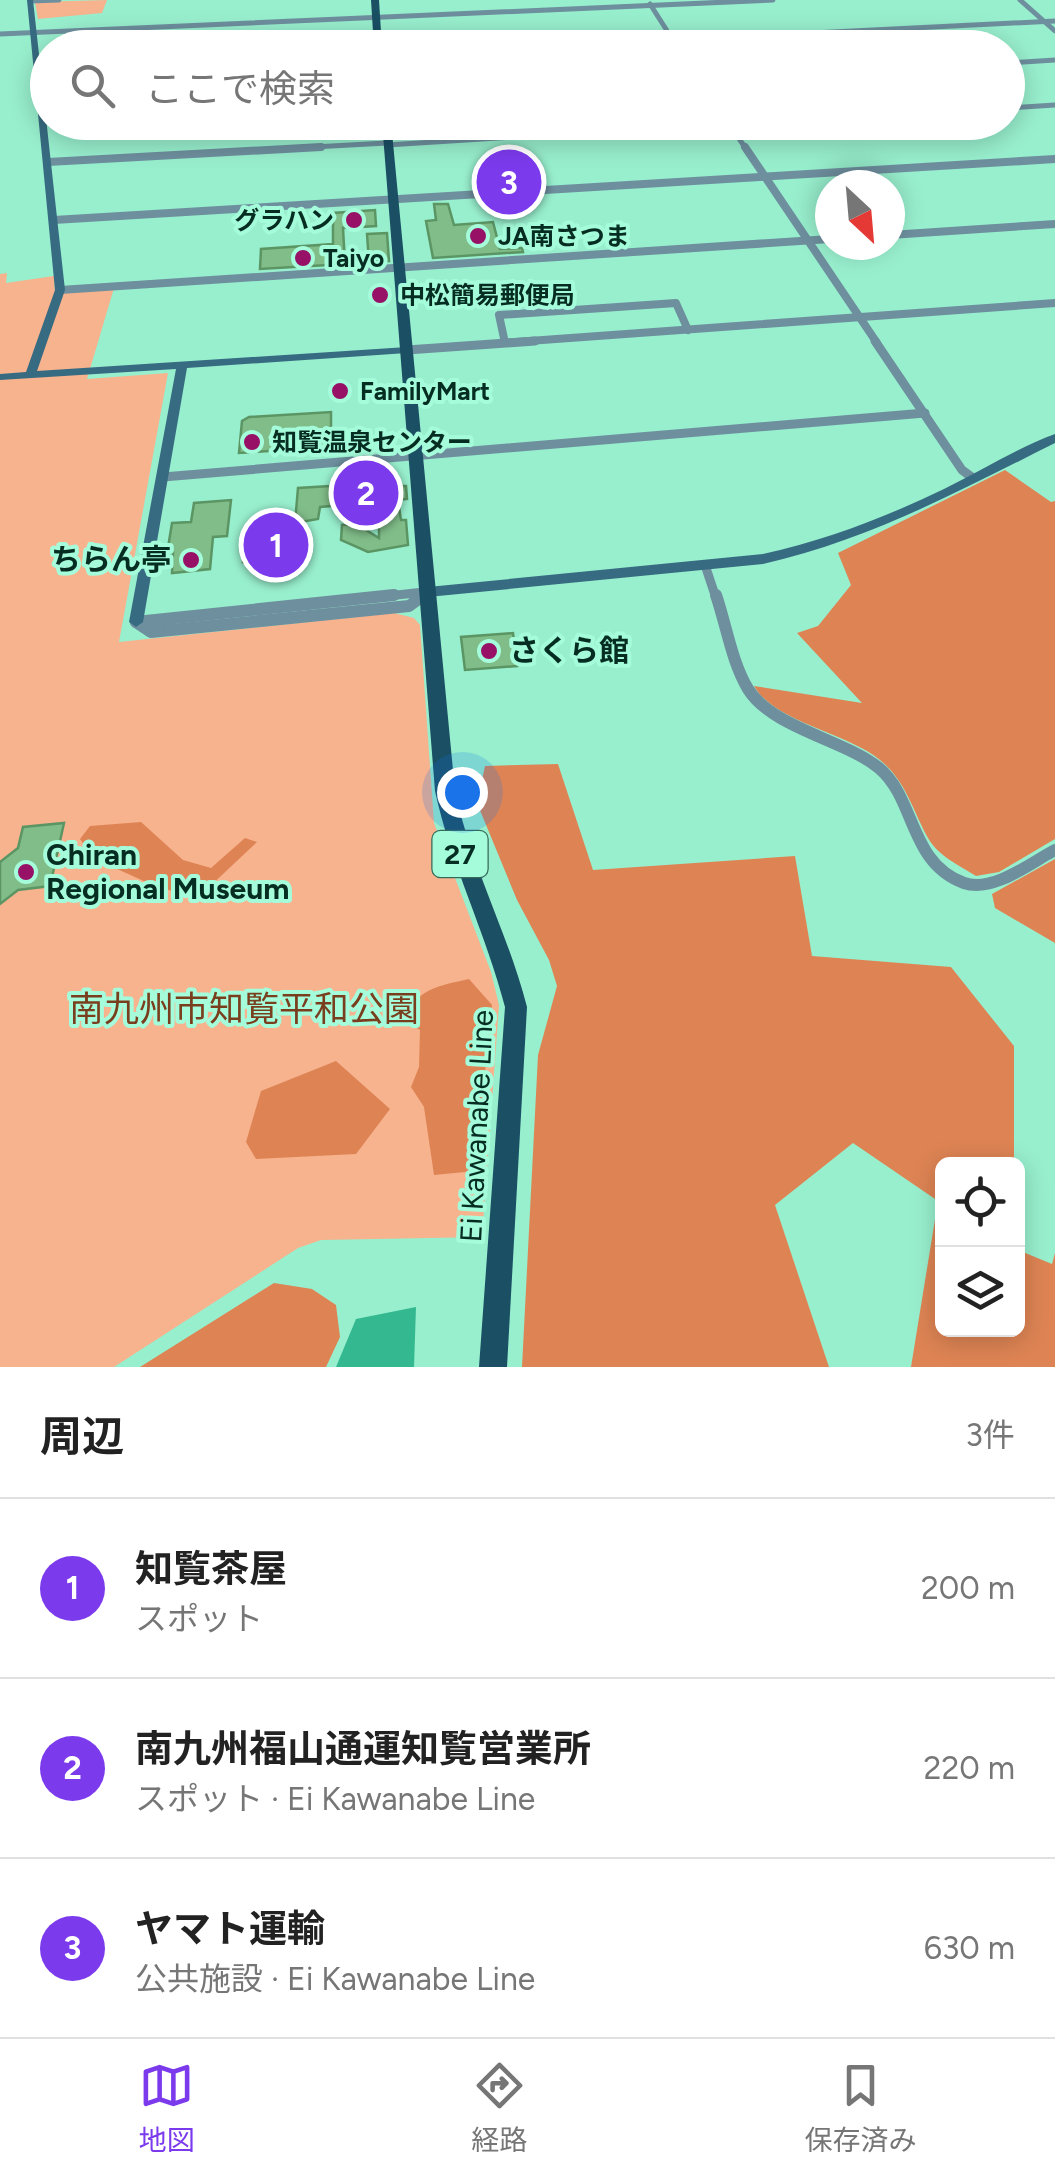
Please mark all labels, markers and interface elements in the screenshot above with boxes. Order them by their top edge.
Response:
search box [30,30,1025,140]
icon: search [65,58,120,113]
text: ここで検索 [145,66,335,112]
pin: 3 [476,144,542,220]
north arrow [815,170,905,260]
place label: グラハン [234,205,334,235]
marker: グラハン [343,209,365,231]
place label: JA南さつま [498,221,630,251]
marker: JA南さつま [467,225,489,247]
place label: Taiyo [323,243,384,273]
marker: Taiyo [292,247,314,269]
place label: 中松簡易郵便局 [400,280,575,310]
marker: 中松簡易郵便局 [369,284,391,306]
place label: FamilyMart [360,376,490,406]
marker: FamilyMart [329,380,351,402]
place label: 知覧温泉センター [272,427,472,457]
marker: 知覧温泉センター [241,431,263,453]
pin: 2 [334,456,398,530]
pin: 1 [244,508,308,582]
place label: ちらん亭 [51,541,171,578]
marker: ちらん亭 [180,549,202,571]
place label: さくら館 [509,632,629,669]
marker: さくら館 [478,640,500,662]
your location [437,767,488,818]
road number: 27 [432,831,488,877]
place label: Chiran Regional Museum [46,836,289,907]
marker: Chiran Regional Museum [15,861,37,883]
park label: 南九州市知覧平和公園 [69,988,419,1030]
street label: Ei Kawanabe Line [452,1009,501,1243]
map controls [935,1157,1025,1337]
button: locate [935,1157,1025,1247]
button: layers [935,1247,1025,1337]
text: 周辺 [40,1411,124,1462]
text: 3件 [966,1416,1015,1454]
text: 知覧茶屋 [135,1546,287,1592]
text: 1 [66,1569,79,1607]
text: 200 m [921,1569,1015,1607]
text: スポット [135,1600,263,1638]
text: 南九州福山通運知覧営業所 [135,1726,591,1772]
text: 2 [63,1749,82,1787]
text: 220 m [924,1749,1015,1787]
text: スポット · Ei Kawanabe Line [135,1780,535,1818]
text: ヤマト運輸 [135,1906,325,1952]
text: 3 [64,1929,81,1967]
text: 630 m [924,1929,1015,1967]
text: 公共施設 · Ei Kawanabe Line [135,1960,535,1998]
tab: 地図 [138,2058,195,2158]
tab: 経路 [471,2058,528,2158]
tab: 保存済み [804,2058,917,2158]

